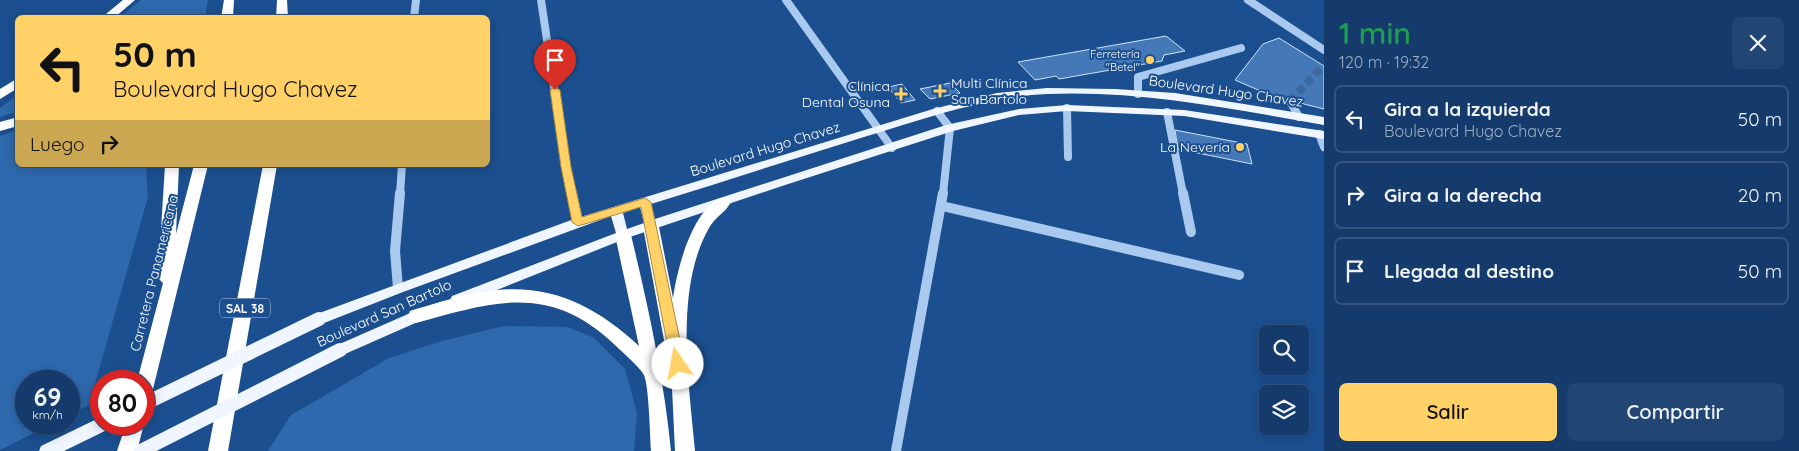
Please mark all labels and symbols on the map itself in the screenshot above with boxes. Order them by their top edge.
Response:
pin [534,39,576,90]
place label: Ferretería "Betel" [1090,47,1140,74]
marker: Ferretería "Betel" [1144,54,1156,66]
street label: Boulevard Hugo Chavez [1148,71,1305,111]
place label: Multi Clínica San Bartolo [951,74,1027,108]
place label: Clínica Dental Osuna [802,77,890,111]
marker: Multi Clínica San Bartolo [933,84,947,98]
marker: Clínica Dental Osuna [894,87,908,101]
street label: Boulevard Hugo Chavez [688,118,842,180]
place label: La Nevería [1160,138,1230,156]
marker: La Nevería [1234,141,1246,153]
street label: Carretera Panamericana [126,193,182,353]
street label: Boulevard San Bartolo [314,275,454,351]
road number: SAL 38 [220,298,270,318]
position arrow [651,337,703,389]
speed limit sign: 80 [90,370,155,435]

